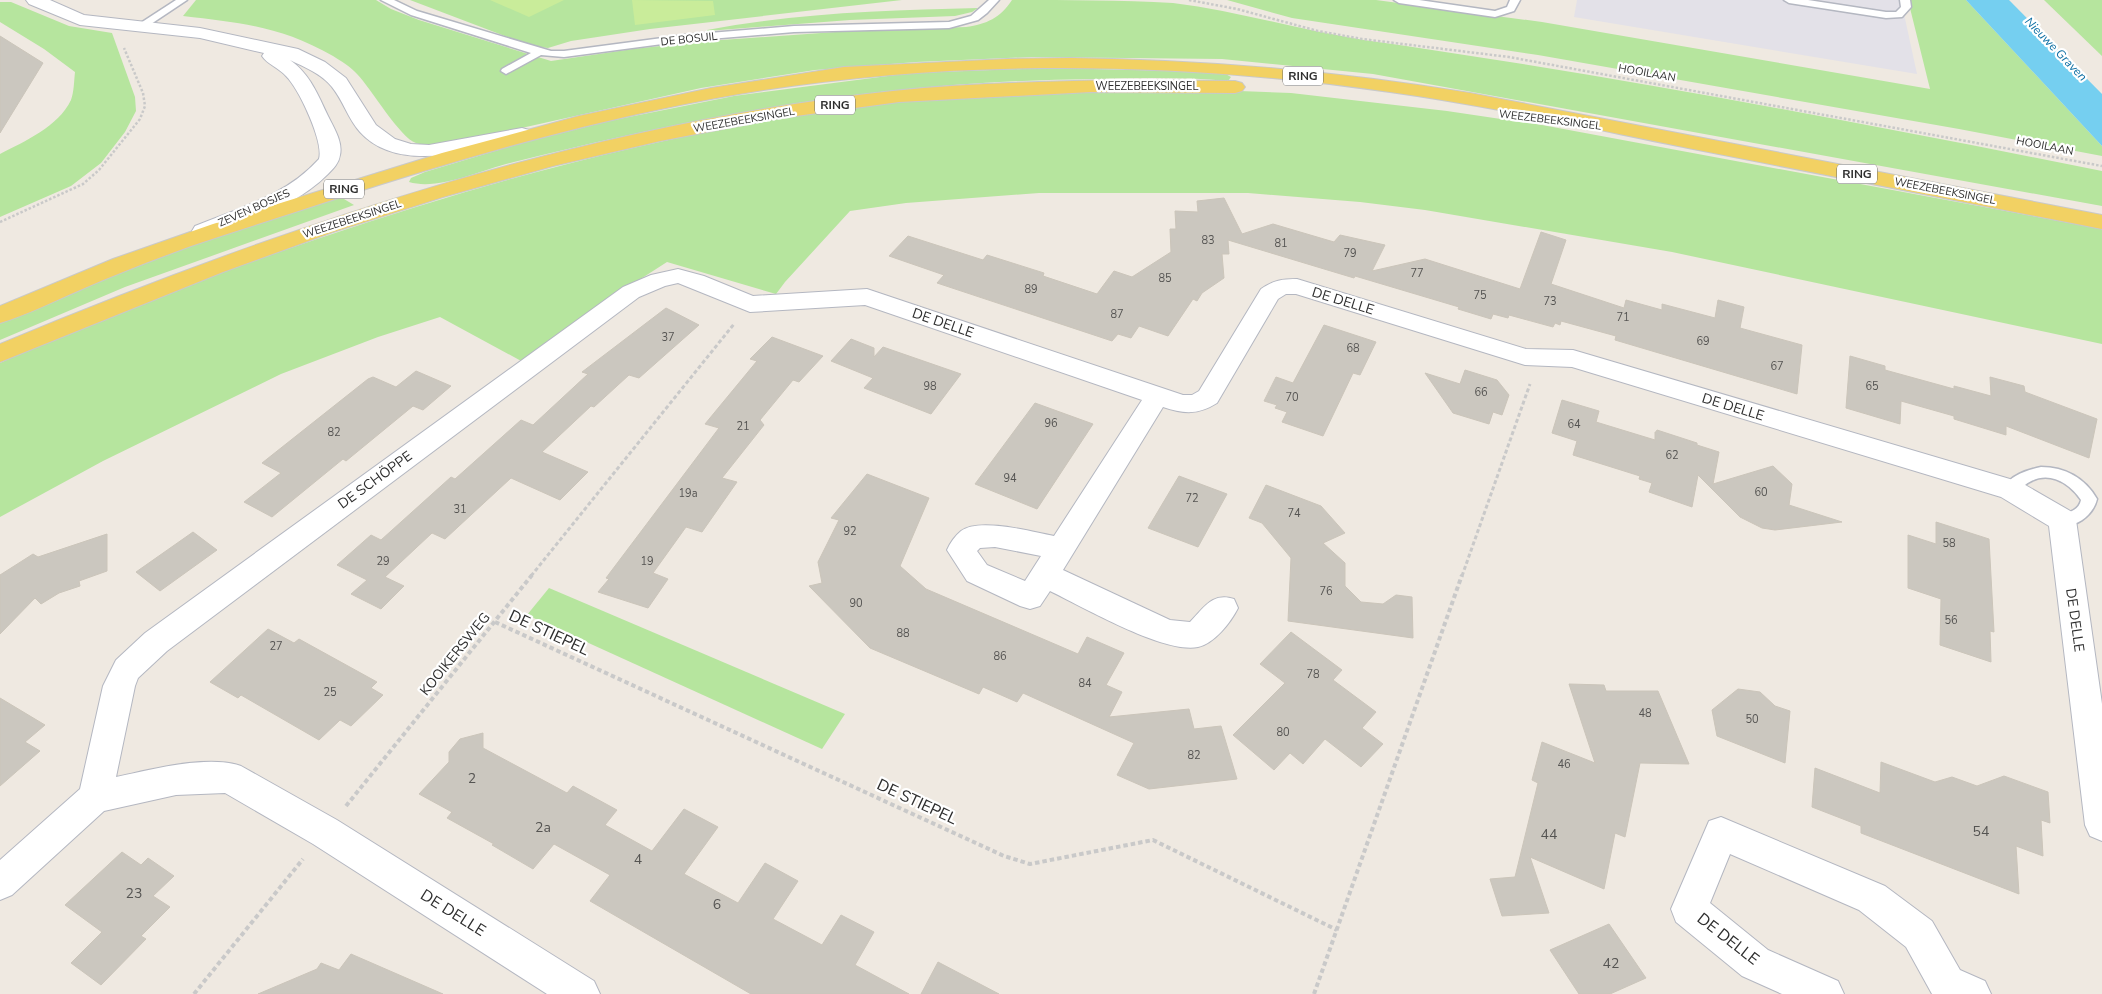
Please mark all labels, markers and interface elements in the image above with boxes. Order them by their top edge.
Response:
water label: Nieuwe Graven [2021,14,2091,84]
street label: DE BOSUIL [660,29,718,49]
street label: HOOILAAN [1617,61,1677,85]
road number: RING [1283,66,1323,85]
street label: WEEZEBEEKSINGEL [1096,79,1198,94]
road number: RING [815,96,855,114]
street label: WEEZEBEEKSINGEL [692,104,796,136]
street label: WEEZEBEEKSINGEL [1498,106,1602,134]
street label: HOOILAAN [2015,133,2075,159]
road number: RING [1837,164,1877,183]
street label: WEEZEBEEKSINGEL [1893,174,1997,208]
road number: RING [324,180,364,198]
street label: ZEVEN BOSJES [216,185,292,231]
street label: WEEZEBEEKSINGEL [301,196,403,242]
house number: 83 [1201,233,1215,248]
house number: 81 [1274,236,1288,251]
house number: 79 [1343,246,1357,261]
house number: 77 [1410,266,1424,281]
house number: 85 [1158,271,1172,286]
house number: 89 [1024,282,1038,297]
street label: DE DELLE [1310,283,1376,319]
house number: 75 [1473,288,1487,303]
house number: 73 [1543,294,1557,309]
street label: DE DELLE [910,304,976,342]
house number: 87 [1110,307,1124,322]
house number: 71 [1616,310,1630,325]
house number: 37 [661,330,675,345]
house number: 69 [1696,334,1710,349]
house number: 68 [1346,341,1360,356]
house number: 67 [1770,359,1784,374]
house number: 98 [923,379,937,394]
house number: 65 [1865,379,1879,394]
house number: 66 [1474,385,1488,400]
street label: DE DELLE [1700,389,1766,425]
house number: 70 [1285,390,1299,405]
house number: 96 [1044,416,1058,431]
house number: 64 [1567,417,1581,432]
house number: 21 [736,419,750,434]
house number: 82 [327,425,341,440]
street label: DE SCHÖPPE [334,447,416,513]
house number: 62 [1665,448,1679,463]
house number: 94 [1003,471,1017,486]
house number: 60 [1754,485,1768,500]
house number: 19a [678,486,698,501]
house number: 72 [1185,491,1199,506]
house number: 31 [453,502,467,517]
house number: 74 [1287,506,1301,521]
house number: 92 [843,524,857,539]
house number: 58 [1942,536,1956,551]
house number: 29 [376,554,390,569]
house number: 19 [640,554,654,569]
house number: 76 [1319,584,1333,599]
street label: DE DELLE [2061,587,2089,653]
house number: 90 [849,596,863,611]
street label: DE STIEPEL [505,605,593,661]
street label: KOOIKERSWEG [416,608,494,700]
house number: 56 [1944,613,1958,628]
house number: 88 [896,626,910,641]
house number: 27 [269,639,283,654]
house number: 86 [993,649,1007,664]
house number: 78 [1306,667,1320,682]
house number: 84 [1078,676,1092,691]
house number: 25 [323,685,337,700]
house number: 48 [1638,706,1652,721]
house number: 50 [1745,712,1759,727]
house number: 80 [1276,725,1290,740]
house number: 82 [1187,748,1201,763]
house number: 46 [1557,757,1571,772]
house number: 2 [468,769,476,788]
street label: DE STIEPEL [873,774,961,830]
house number: 2a [535,818,551,837]
house number: 54 [1973,822,1989,841]
house number: 44 [1541,825,1557,844]
house number: 4 [634,850,642,869]
house number: 23 [126,884,142,903]
street label: DE DELLE [416,884,490,942]
house number: 6 [713,895,721,914]
street label: DE DELLE [1692,908,1764,970]
house number: 42 [1603,954,1619,973]

